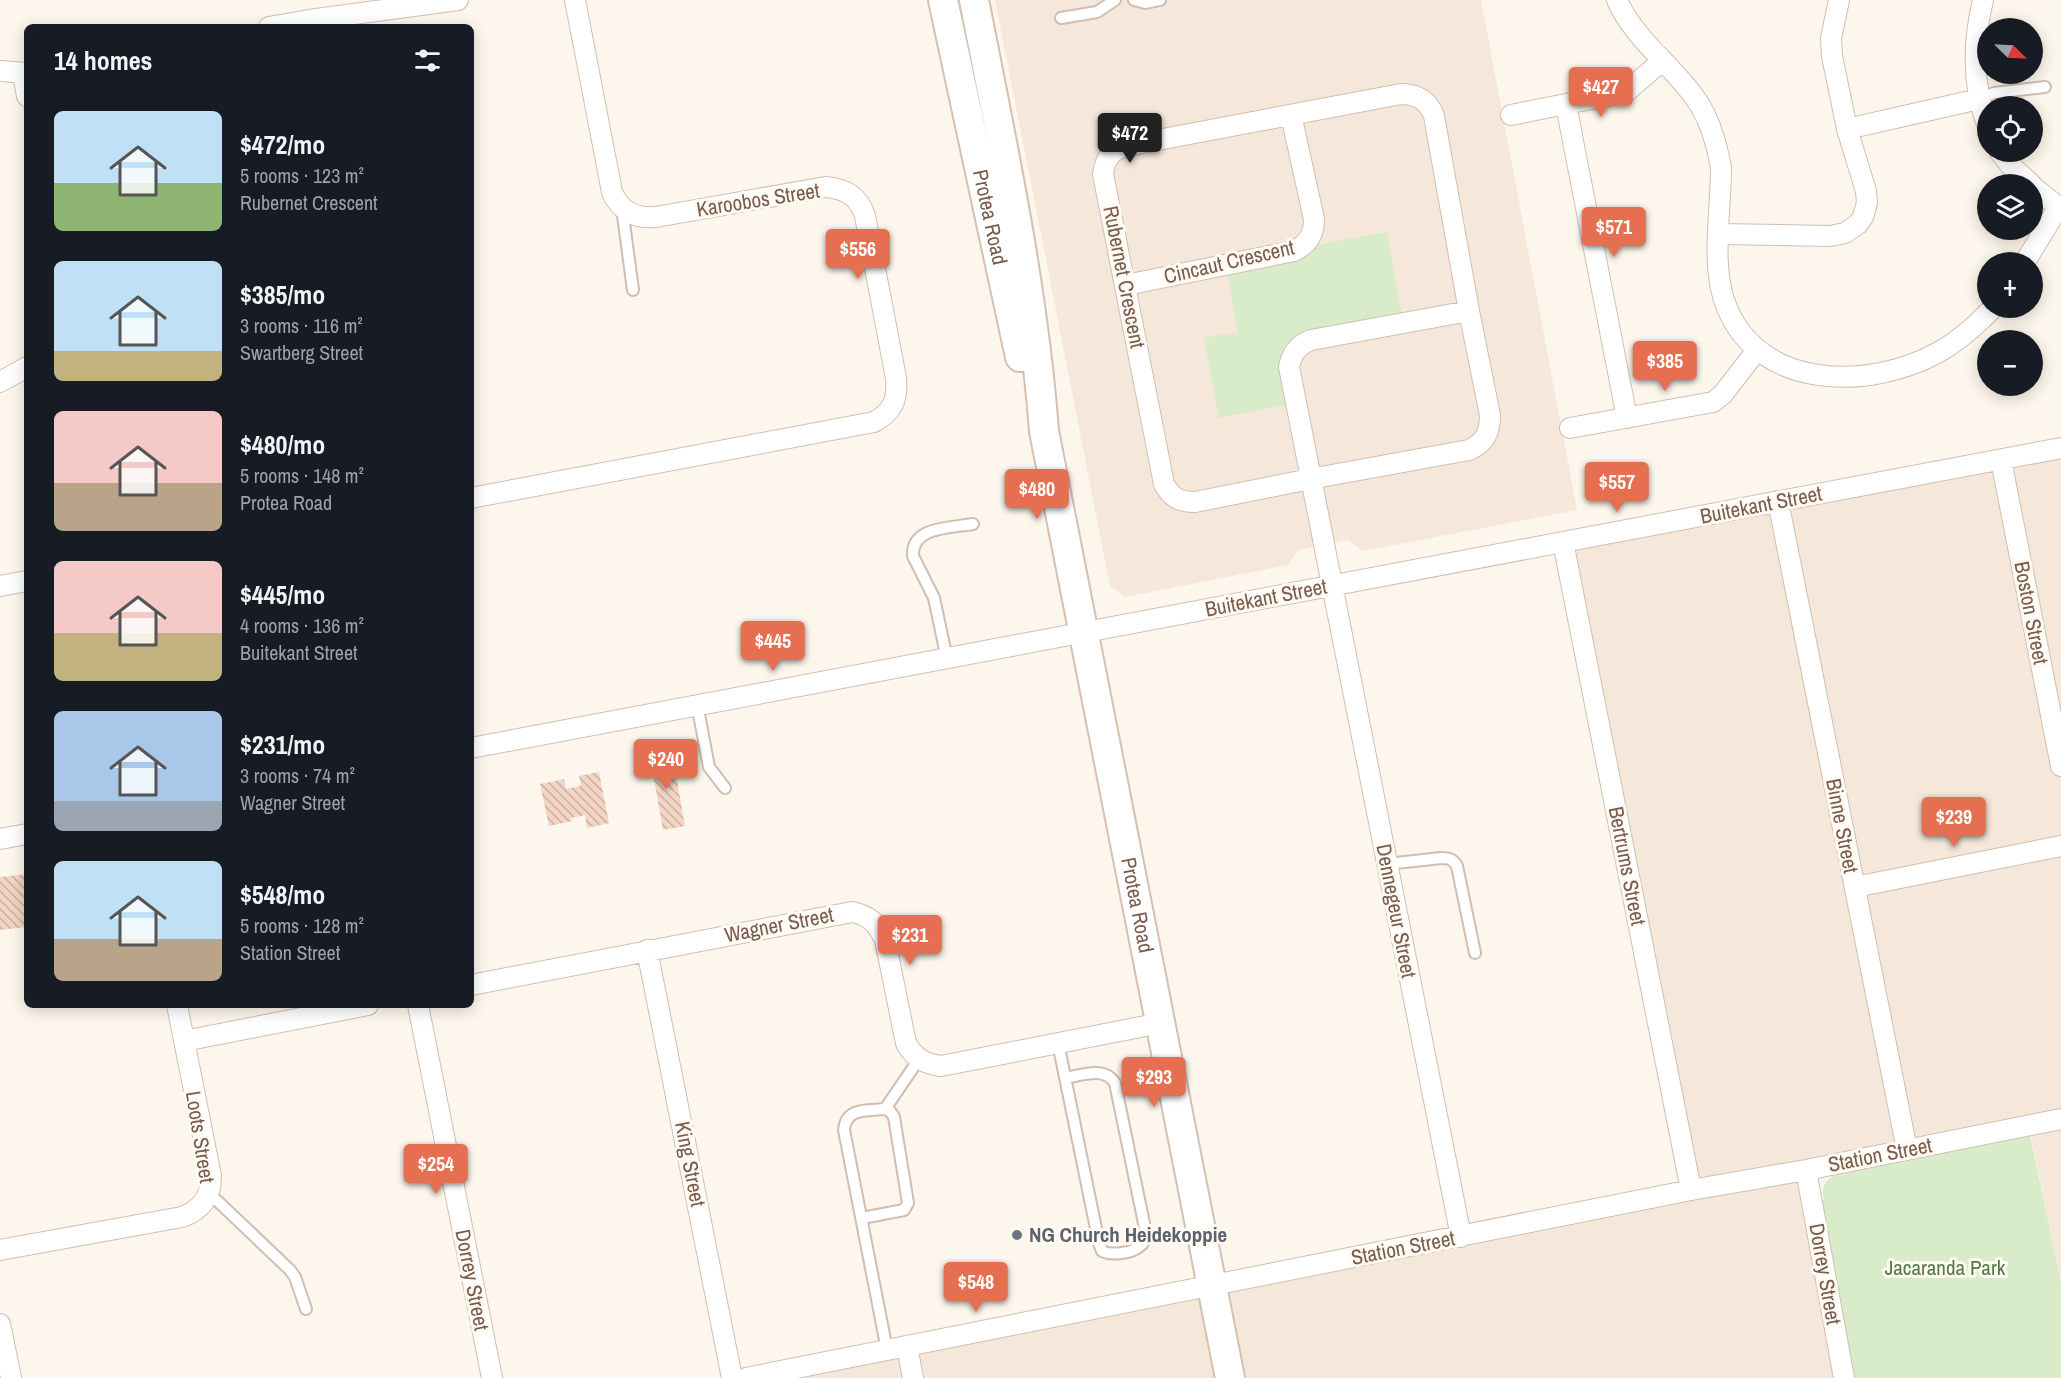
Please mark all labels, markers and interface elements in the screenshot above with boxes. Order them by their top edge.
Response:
north arrow [1977,18,2043,84]
map controls [1977,18,2043,396]
text: 14 homes [54,43,152,78]
icon: filters [411,44,444,77]
pin: $427 [1565,67,1637,118]
text: $427 [1583,73,1619,100]
button: locate [1977,96,2043,162]
pin: $472 [1094,113,1166,164]
text: $472 [1112,119,1148,146]
text: $472/mo [240,127,325,162]
icon: home [102,135,174,207]
text: 5 rooms · 123 m² [240,162,364,189]
street label: Protea Road [966,167,1015,267]
button: layers [1977,174,2043,240]
street label: Karoobos Street [694,175,822,224]
text: Rubernet Crescent [240,189,378,216]
street label: Rubernet Crescent [1096,203,1153,351]
pin: $571 [1578,207,1650,258]
text: $571 [1596,213,1632,240]
pin: $556 [822,229,894,280]
street label: Cincaut Crescent [1161,232,1297,291]
text: $556 [840,235,876,262]
button: + [1977,252,2043,318]
text: $385/mo [240,277,325,312]
icon: home [102,285,174,357]
text: 3 rooms · 116 m² [240,312,363,339]
button: − [1977,330,2043,396]
text: Swartberg Street [240,339,363,366]
pin: $385 [1629,341,1701,392]
text: $385 [1647,347,1683,374]
text: $480/mo [240,427,325,462]
icon: home [102,435,174,507]
text: 5 rooms · 148 m² [240,462,364,489]
pin: $557 [1581,462,1653,513]
text: $557 [1599,468,1635,495]
pin: $480 [1001,469,1073,520]
text: $480 [1019,475,1055,502]
street label: Buitekant Street [1698,478,1824,531]
text: Protea Road [240,489,332,516]
street label: Boston Street [2007,559,2056,667]
street label: Buitekant Street [1203,571,1329,624]
text: $445/mo [240,577,325,612]
icon: home [102,585,174,657]
text: 4 rooms · 136 m² [240,612,364,639]
pin: $445 [737,621,809,672]
text: $445 [755,627,791,654]
text: Buitekant Street [240,639,358,666]
text: $231/mo [240,727,325,762]
icon: home [102,735,174,807]
pin: $240 [630,739,702,790]
text: $240 [648,745,684,772]
text: 3 rooms · 74 m² [240,762,355,789]
street label: Binne Street [1819,776,1866,876]
text: Wagner Street [240,789,345,816]
pin: $239 [1918,797,1990,848]
text: $239 [1936,803,1972,830]
street label: Bertrums Street [1602,804,1653,928]
street label: Dennegeur Street [1369,841,1424,981]
street label: Protea Road [1114,855,1161,955]
text: $548/mo [240,877,325,912]
icon: home [102,885,174,957]
street label: Wagner Street [722,900,836,949]
text: 5 rooms · 128 m² [240,912,364,939]
pin: $231 [874,915,946,966]
text: $231 [892,921,928,948]
text: Station Street [240,939,340,966]
pin: $293 [1118,1057,1190,1108]
text: $293 [1136,1063,1172,1090]
street label: Loots Street [179,1089,222,1185]
street label: King Street [668,1119,713,1209]
street label: Station Street [1825,1130,1935,1179]
pin: $254 [400,1144,472,1195]
text: $254 [418,1150,454,1177]
place label: NG Church Heidekoppie [1029,1220,1227,1249]
street label: Dorrey Street [1802,1221,1849,1327]
street label: Station Street [1348,1223,1458,1272]
street label: Dorrey Street [448,1227,497,1333]
marker: NG Church Heidekoppie [1010,1228,1024,1242]
park label: Jacaranda Park [1885,1253,2006,1282]
pin: $548 [940,1262,1012,1313]
text: $548 [958,1268,994,1295]

